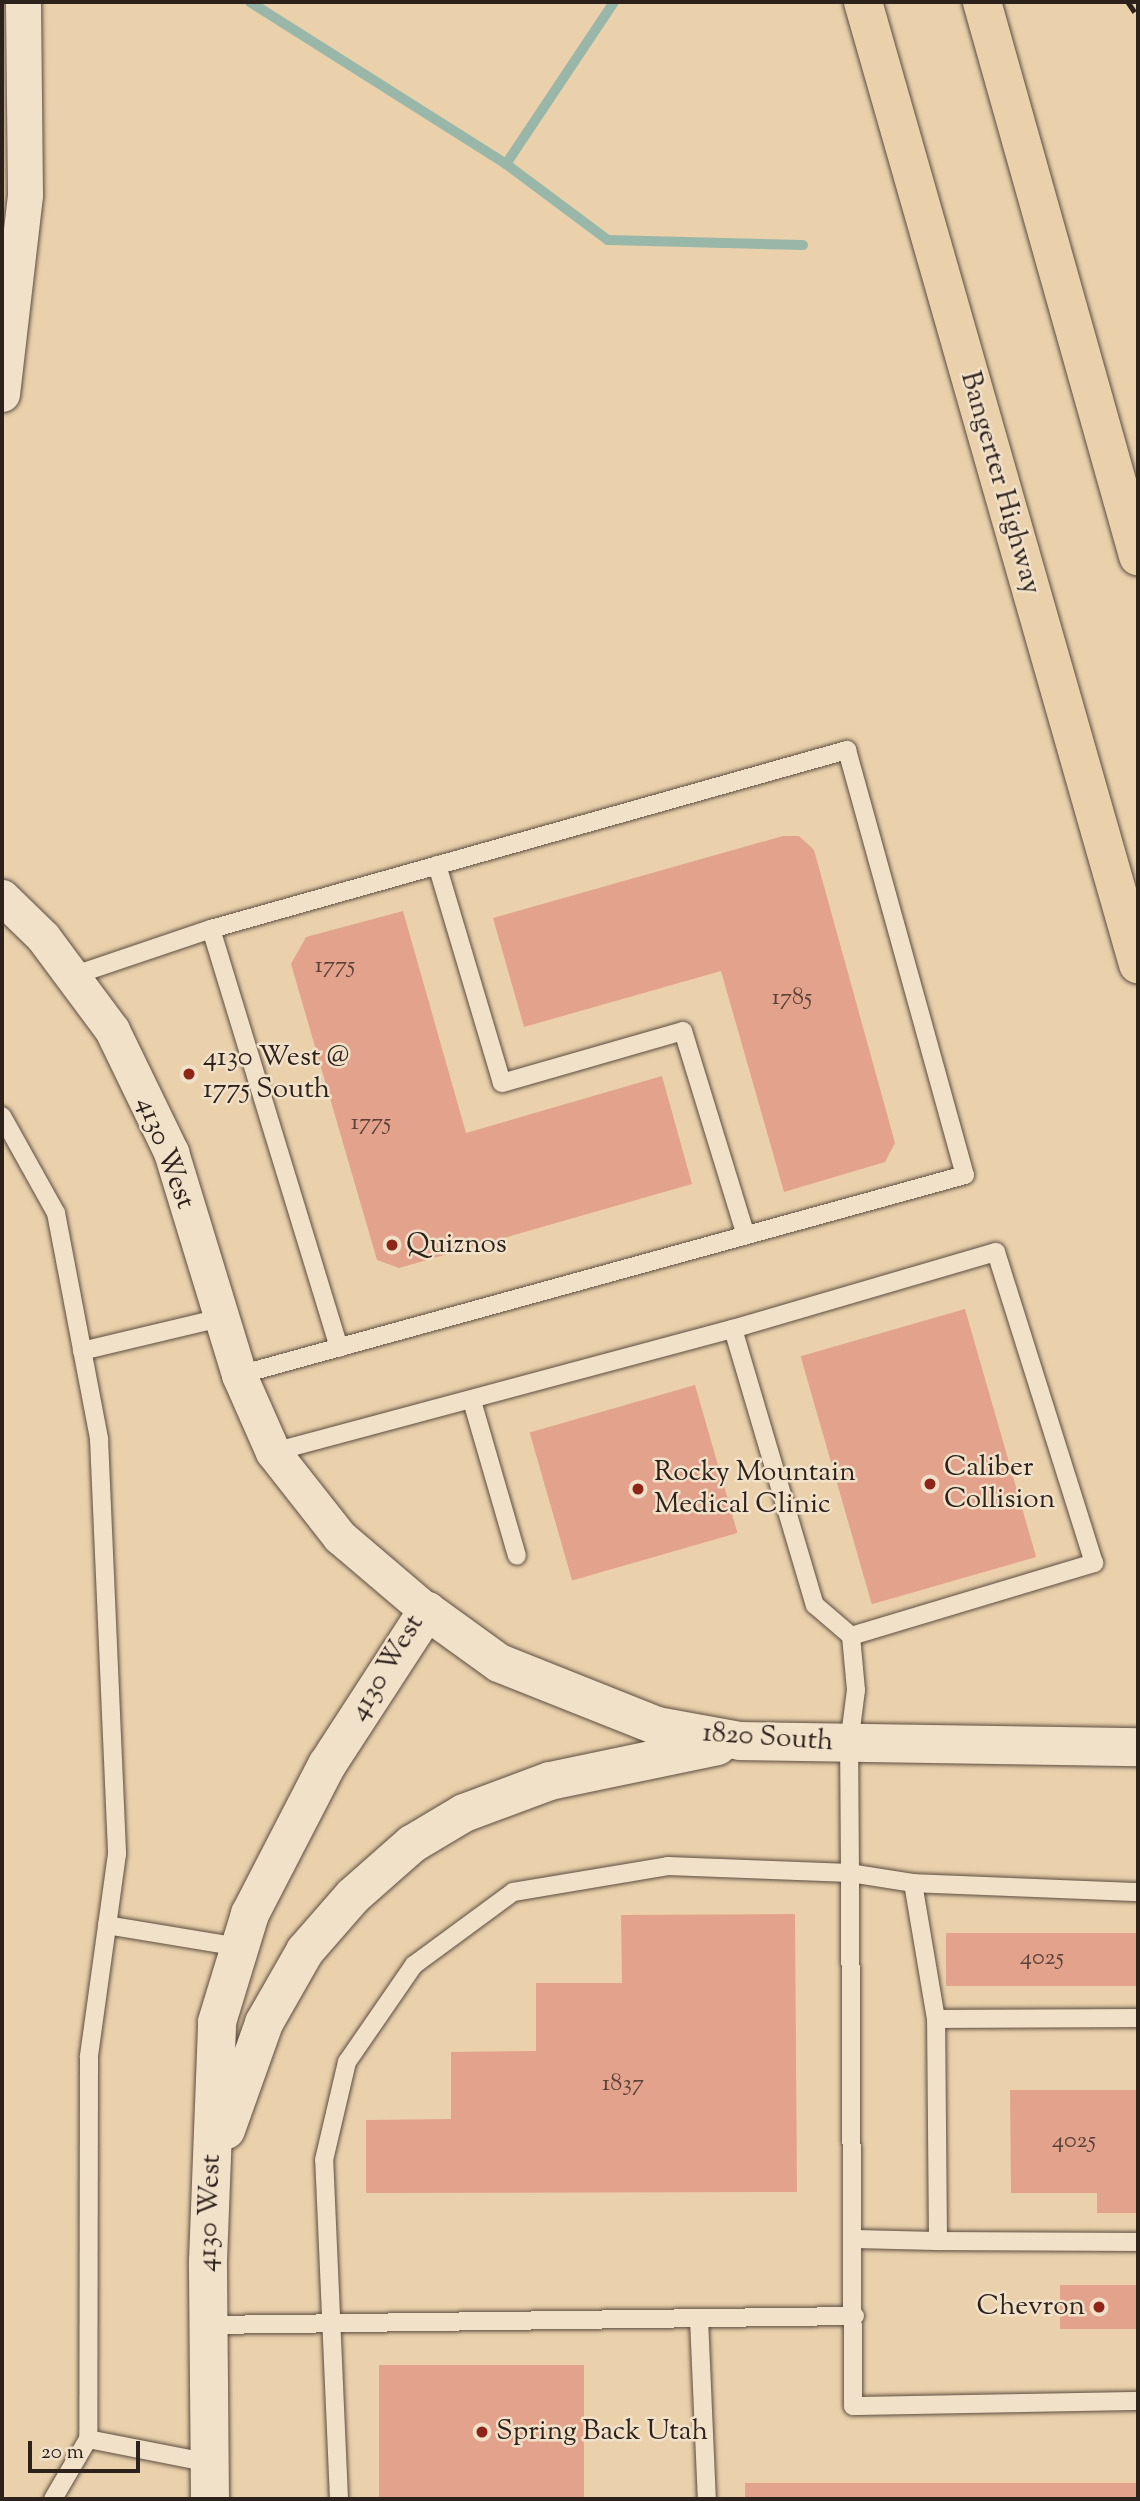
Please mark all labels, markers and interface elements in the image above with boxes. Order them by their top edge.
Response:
street label: Bangerter Highway [952,368,1048,598]
house number: 1775 [315,953,355,981]
house number: 1785 [772,985,812,1013]
place label: 4130 West @ 1775 South [203,1041,349,1107]
marker: 4130 West @ 1775 South [181,1066,197,1082]
street label: 4130 West [128,1092,202,1214]
house number: 1775 [351,1110,391,1138]
place label: Quiznos [406,1228,507,1262]
marker: Quiznos [384,1237,400,1253]
place label: Caliber Collision [944,1451,1055,1517]
place label: Rocky Mountain Medical Clinic [654,1456,856,1522]
marker: Caliber Collision [922,1476,938,1492]
marker: Rocky Mountain Medical Clinic [628,1479,648,1499]
street label: 4130 West [342,1609,432,1727]
street label: 1820 South [701,1717,835,1759]
house number: 4025 [1020,1945,1064,1973]
house number: 1837 [602,2071,644,2099]
house number: 4025 [1052,2128,1096,2156]
street label: 4130 West [191,2154,229,2272]
place label: Chevron [977,2290,1085,2324]
marker: Chevron [1091,2299,1107,2315]
place label: Spring Back Utah [496,2415,708,2449]
marker: Spring Back Utah [474,2424,490,2440]
scale bar [32,2428,144,2472]
text: 20 m [41,2438,84,2468]

